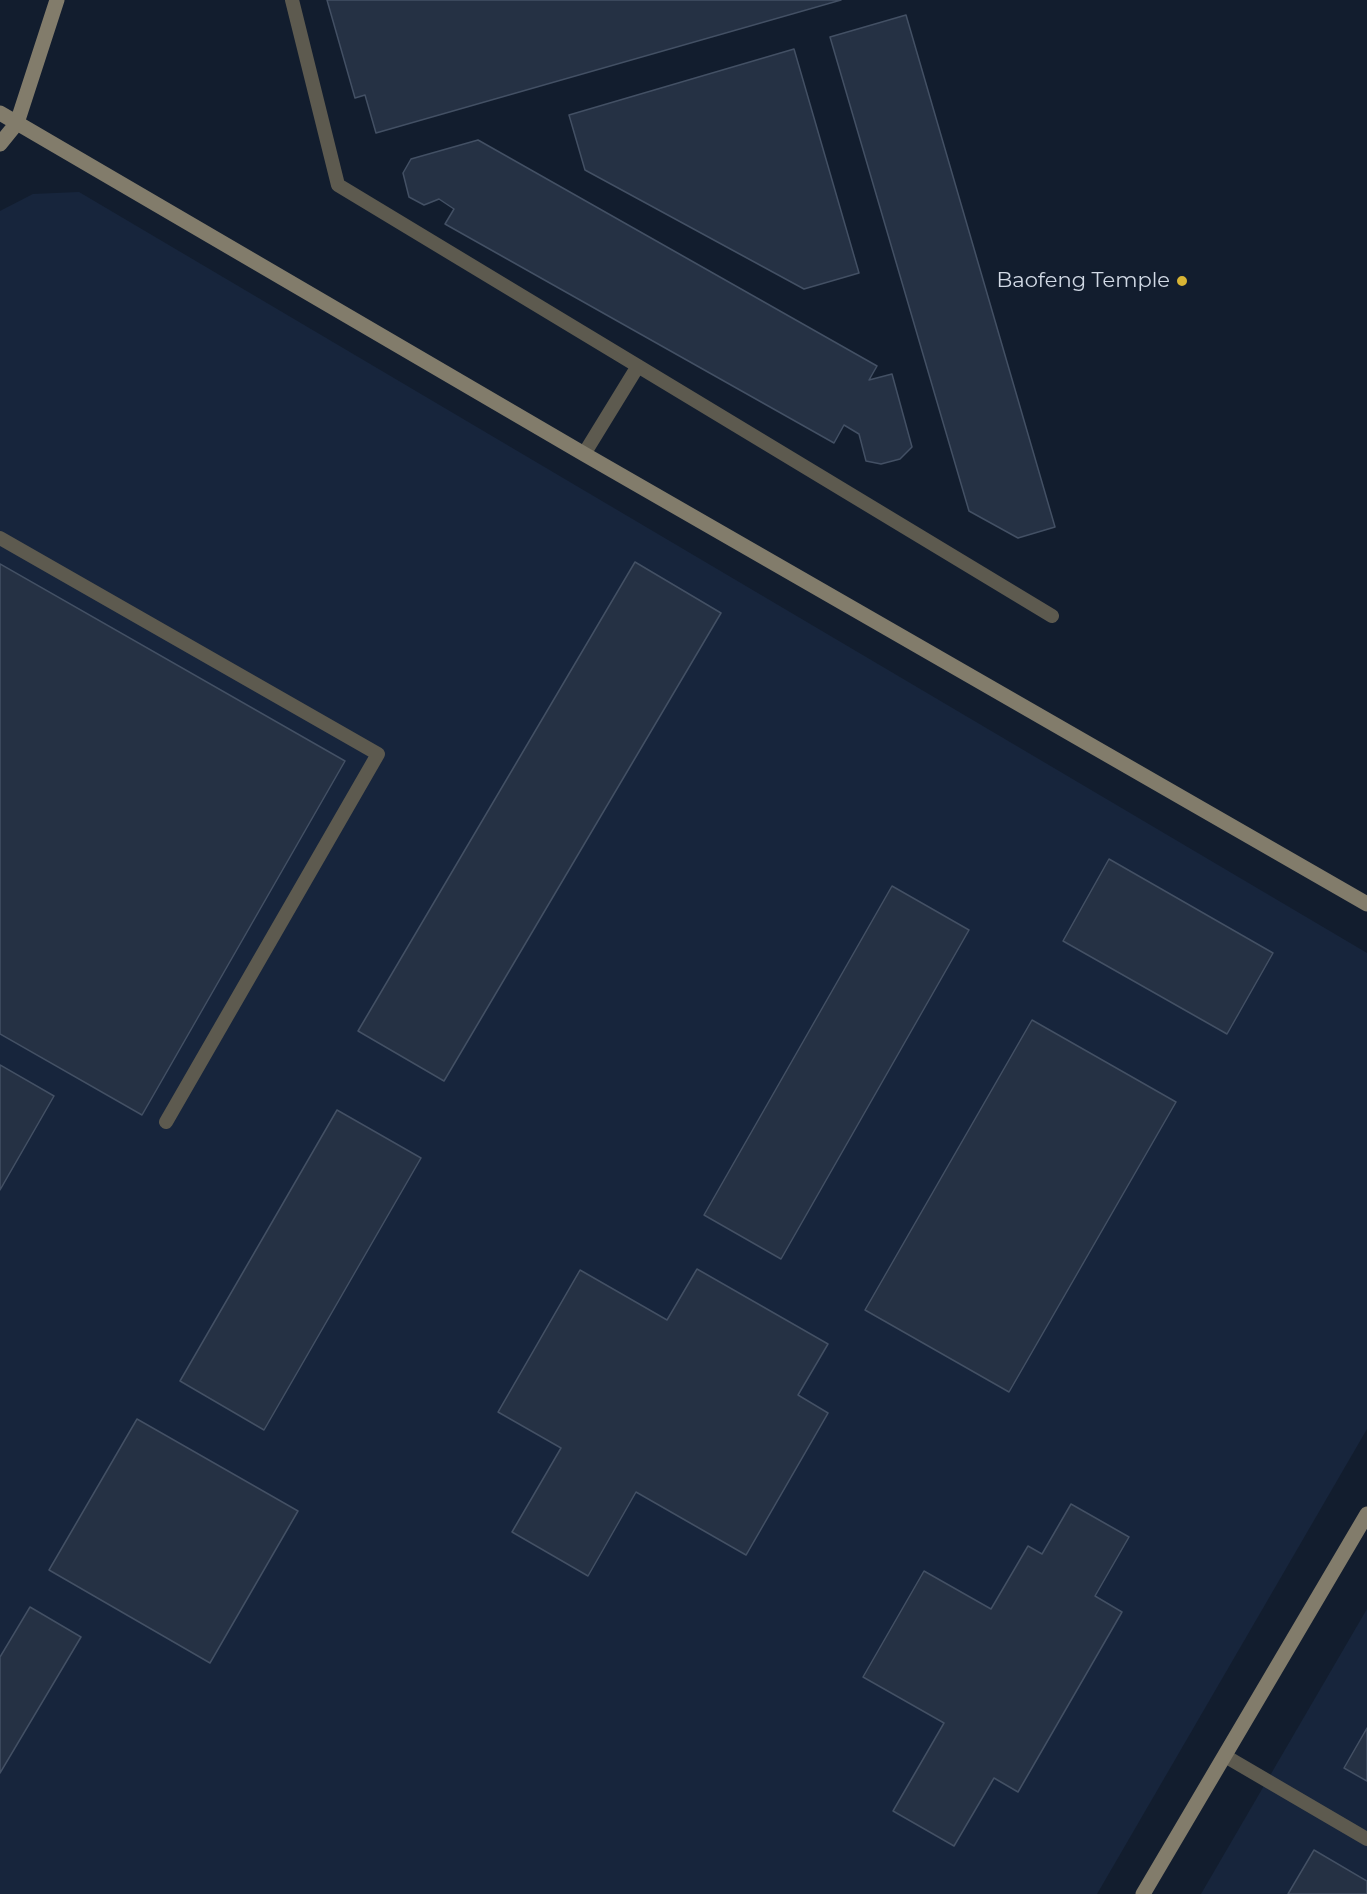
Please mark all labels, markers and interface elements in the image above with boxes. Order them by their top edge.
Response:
place label: Baofeng Temple [996,268,1170,294]
marker: Baofeng Temple [1175,274,1189,288]

